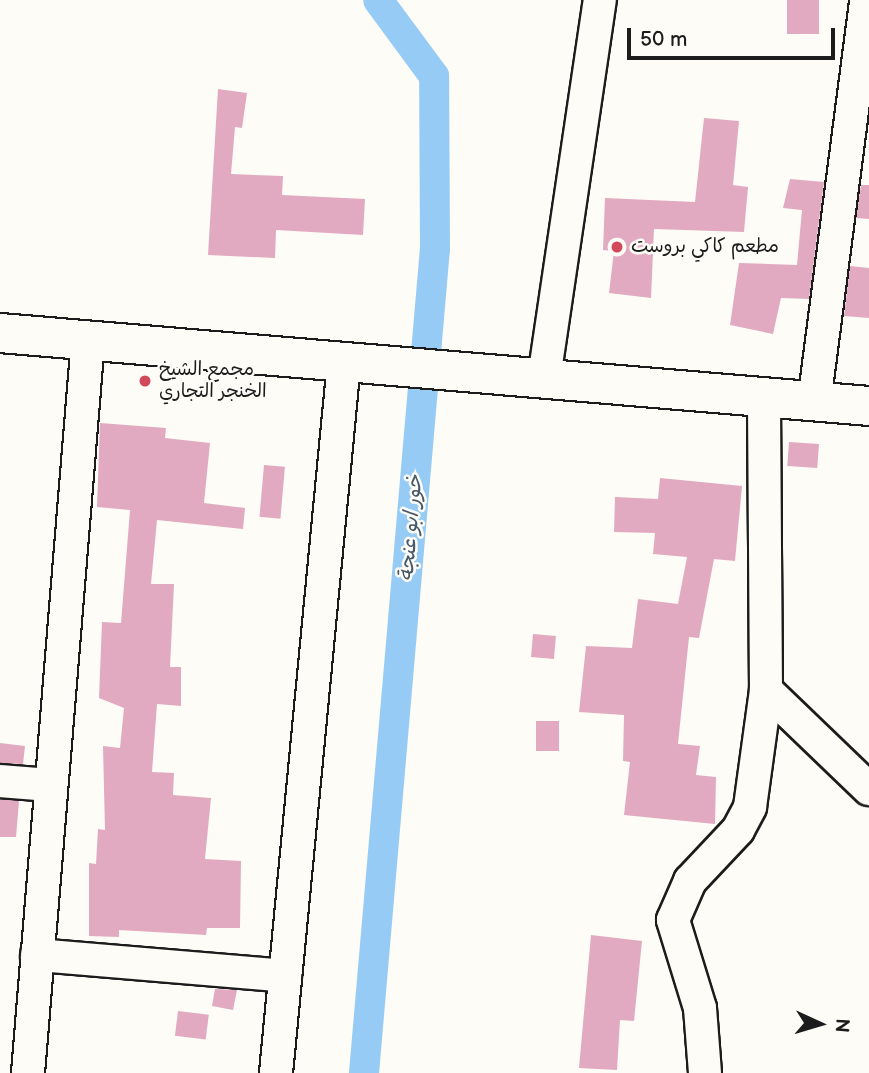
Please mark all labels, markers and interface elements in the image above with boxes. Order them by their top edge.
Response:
scale bar [631,14,839,58]
text: 50 m [640,27,687,52]
place label: مطعم كاكي بروست [631,236,779,258]
marker: مطعم كاكي بروست [609,239,625,255]
place label: مجمع الشيخ الخنجر التجاري [159,359,267,403]
marker: مجمع الشيخ الخنجر التجاري [137,373,153,389]
water label: خور ابو عنجة [394,474,428,582]
north arrow [785,989,855,1059]
text: N [829,1018,853,1033]

